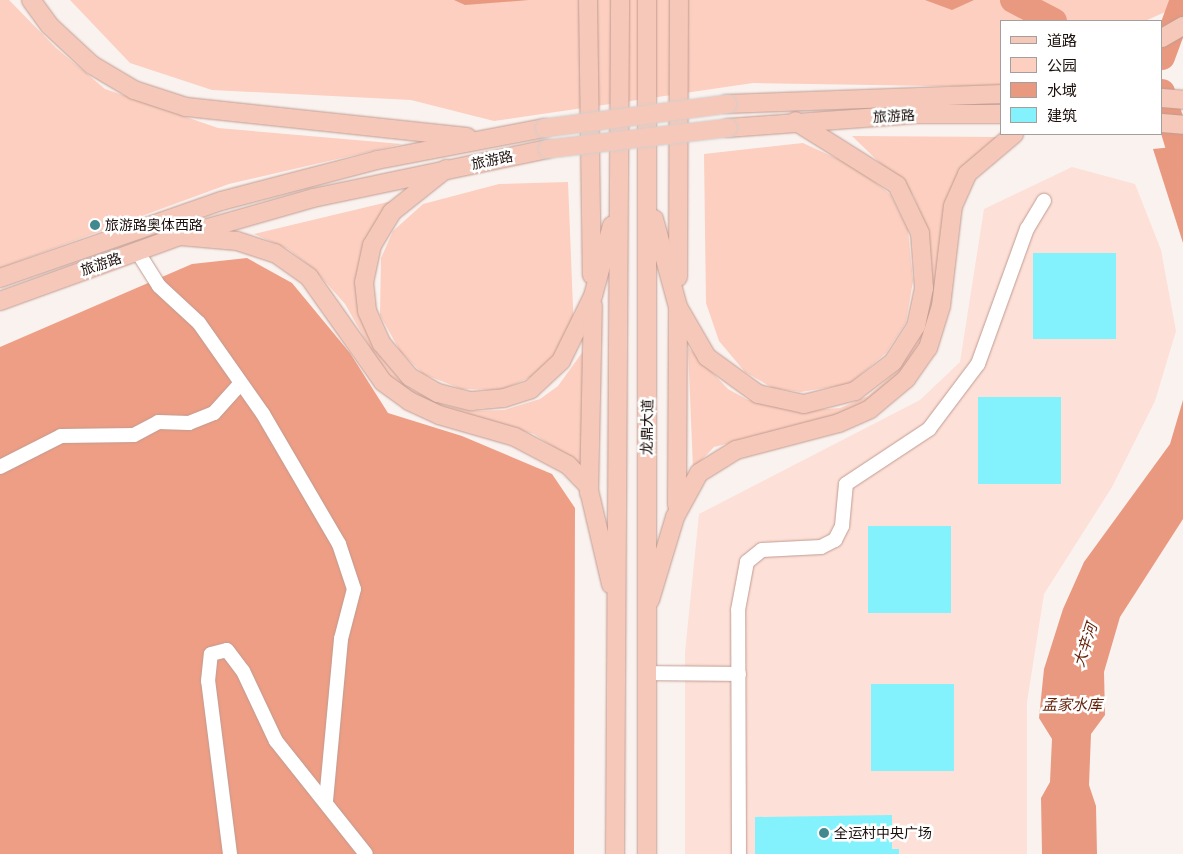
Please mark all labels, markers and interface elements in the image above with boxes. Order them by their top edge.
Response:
legend [1000,20,1163,135]
text: 道路 [1047,31,1077,50]
text: 公园 [1047,56,1077,75]
text: 水域 [1047,81,1077,100]
text: 建筑 [1047,106,1077,125]
street label: 旅游路 [873,107,915,125]
street label: 旅游路 [470,147,514,173]
place label: 旅游路奥体西路 [105,217,203,233]
marker: 旅游路奥体西路 [89,219,101,231]
street label: 旅游路 [78,249,124,279]
street label: 龙鼎大道 [638,399,656,455]
water label: 大辛河 [1069,621,1101,669]
water label: 孟家水库 [1042,696,1102,714]
place label: 全运村中央广场 [834,825,932,841]
marker: 全运村中央广场 [818,827,830,839]

